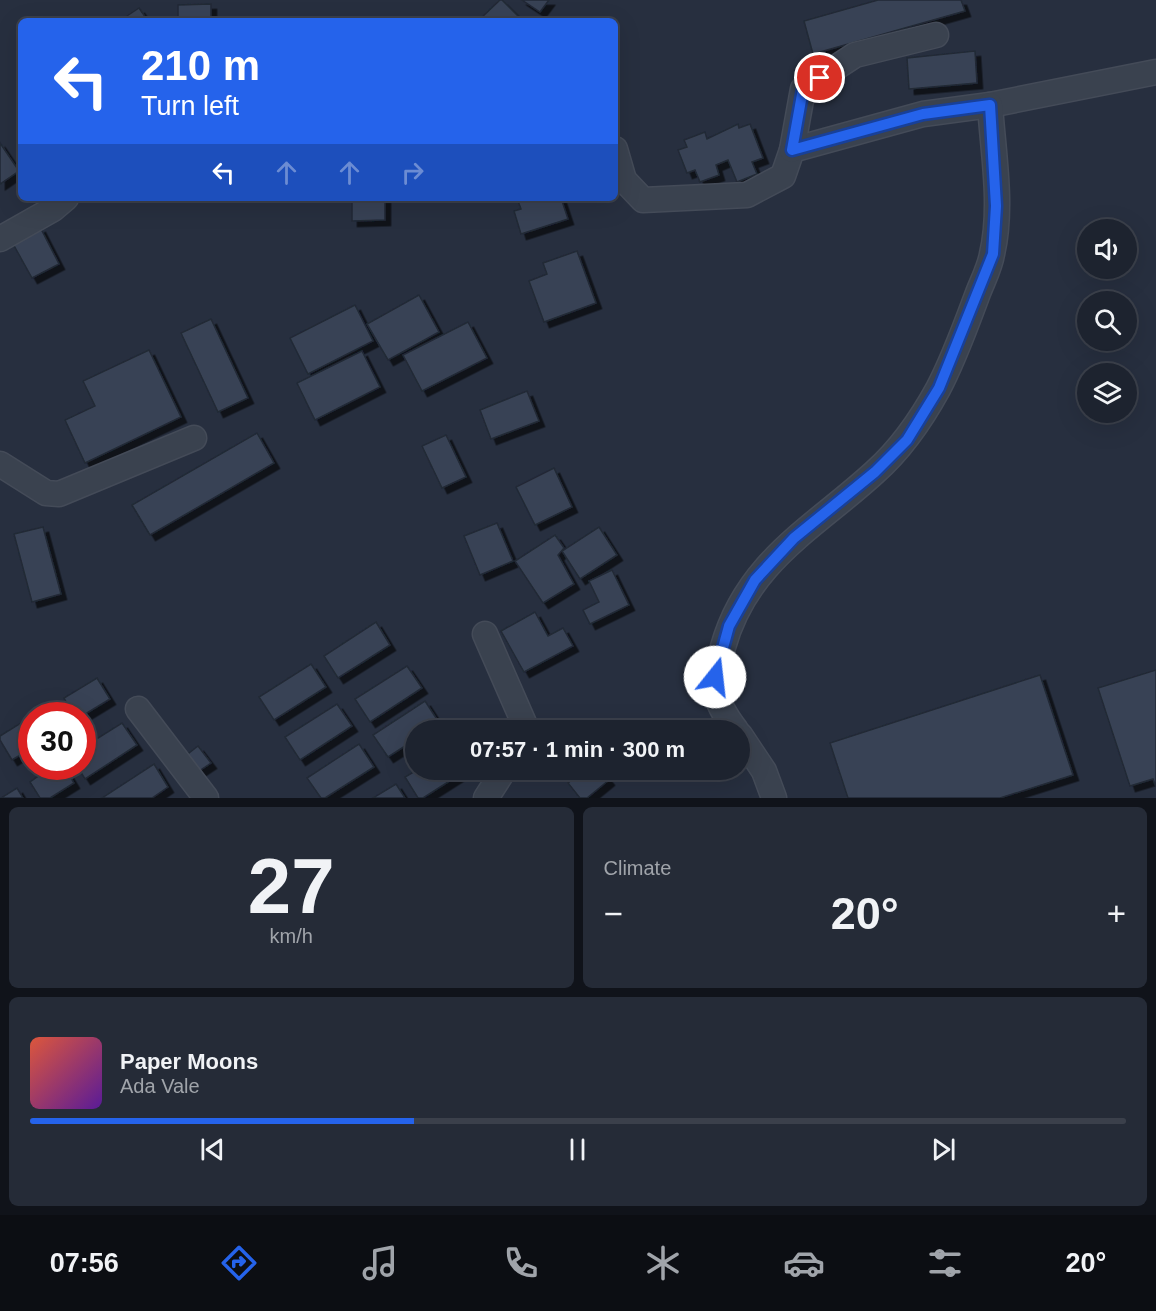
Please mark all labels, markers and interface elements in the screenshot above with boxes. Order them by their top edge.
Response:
icon: left [42,42,120,120]
text: 210 m [141,42,260,89]
pin [794,52,845,103]
icon: arrive [803,61,836,94]
text: Turn left [141,91,239,121]
icon: left [207,156,240,189]
icon: ahead [270,156,303,189]
icon: ahead [333,156,366,189]
icon: right [396,156,429,189]
map controls [1077,219,1137,423]
button: sound [1077,219,1137,279]
button: search [1077,291,1137,351]
button: layers [1077,363,1137,423]
position arrow [683,645,747,709]
speed limit sign: 30 [18,702,96,780]
text: 07:57 · 1 min · 300 m [470,737,685,762]
text: 27 [248,842,335,930]
text: Climate [604,857,671,879]
text: 20° [831,888,899,939]
text: − [604,895,623,932]
text: + [1107,895,1126,932]
text: km/h [270,925,313,947]
text: Paper Moons [120,1049,258,1074]
text: Ada Vale [120,1075,200,1097]
icon: previous [196,1133,229,1166]
icon: pause [561,1133,594,1166]
icon: next [927,1133,960,1166]
icon: directions [218,1242,260,1284]
icon: music [359,1242,401,1284]
icon: phone [500,1242,542,1284]
icon: climate [642,1242,684,1284]
icon: car [783,1242,825,1284]
icon: filters [924,1242,966,1284]
text: 07:56 [50,1248,119,1278]
text: 20° [1065,1248,1106,1278]

